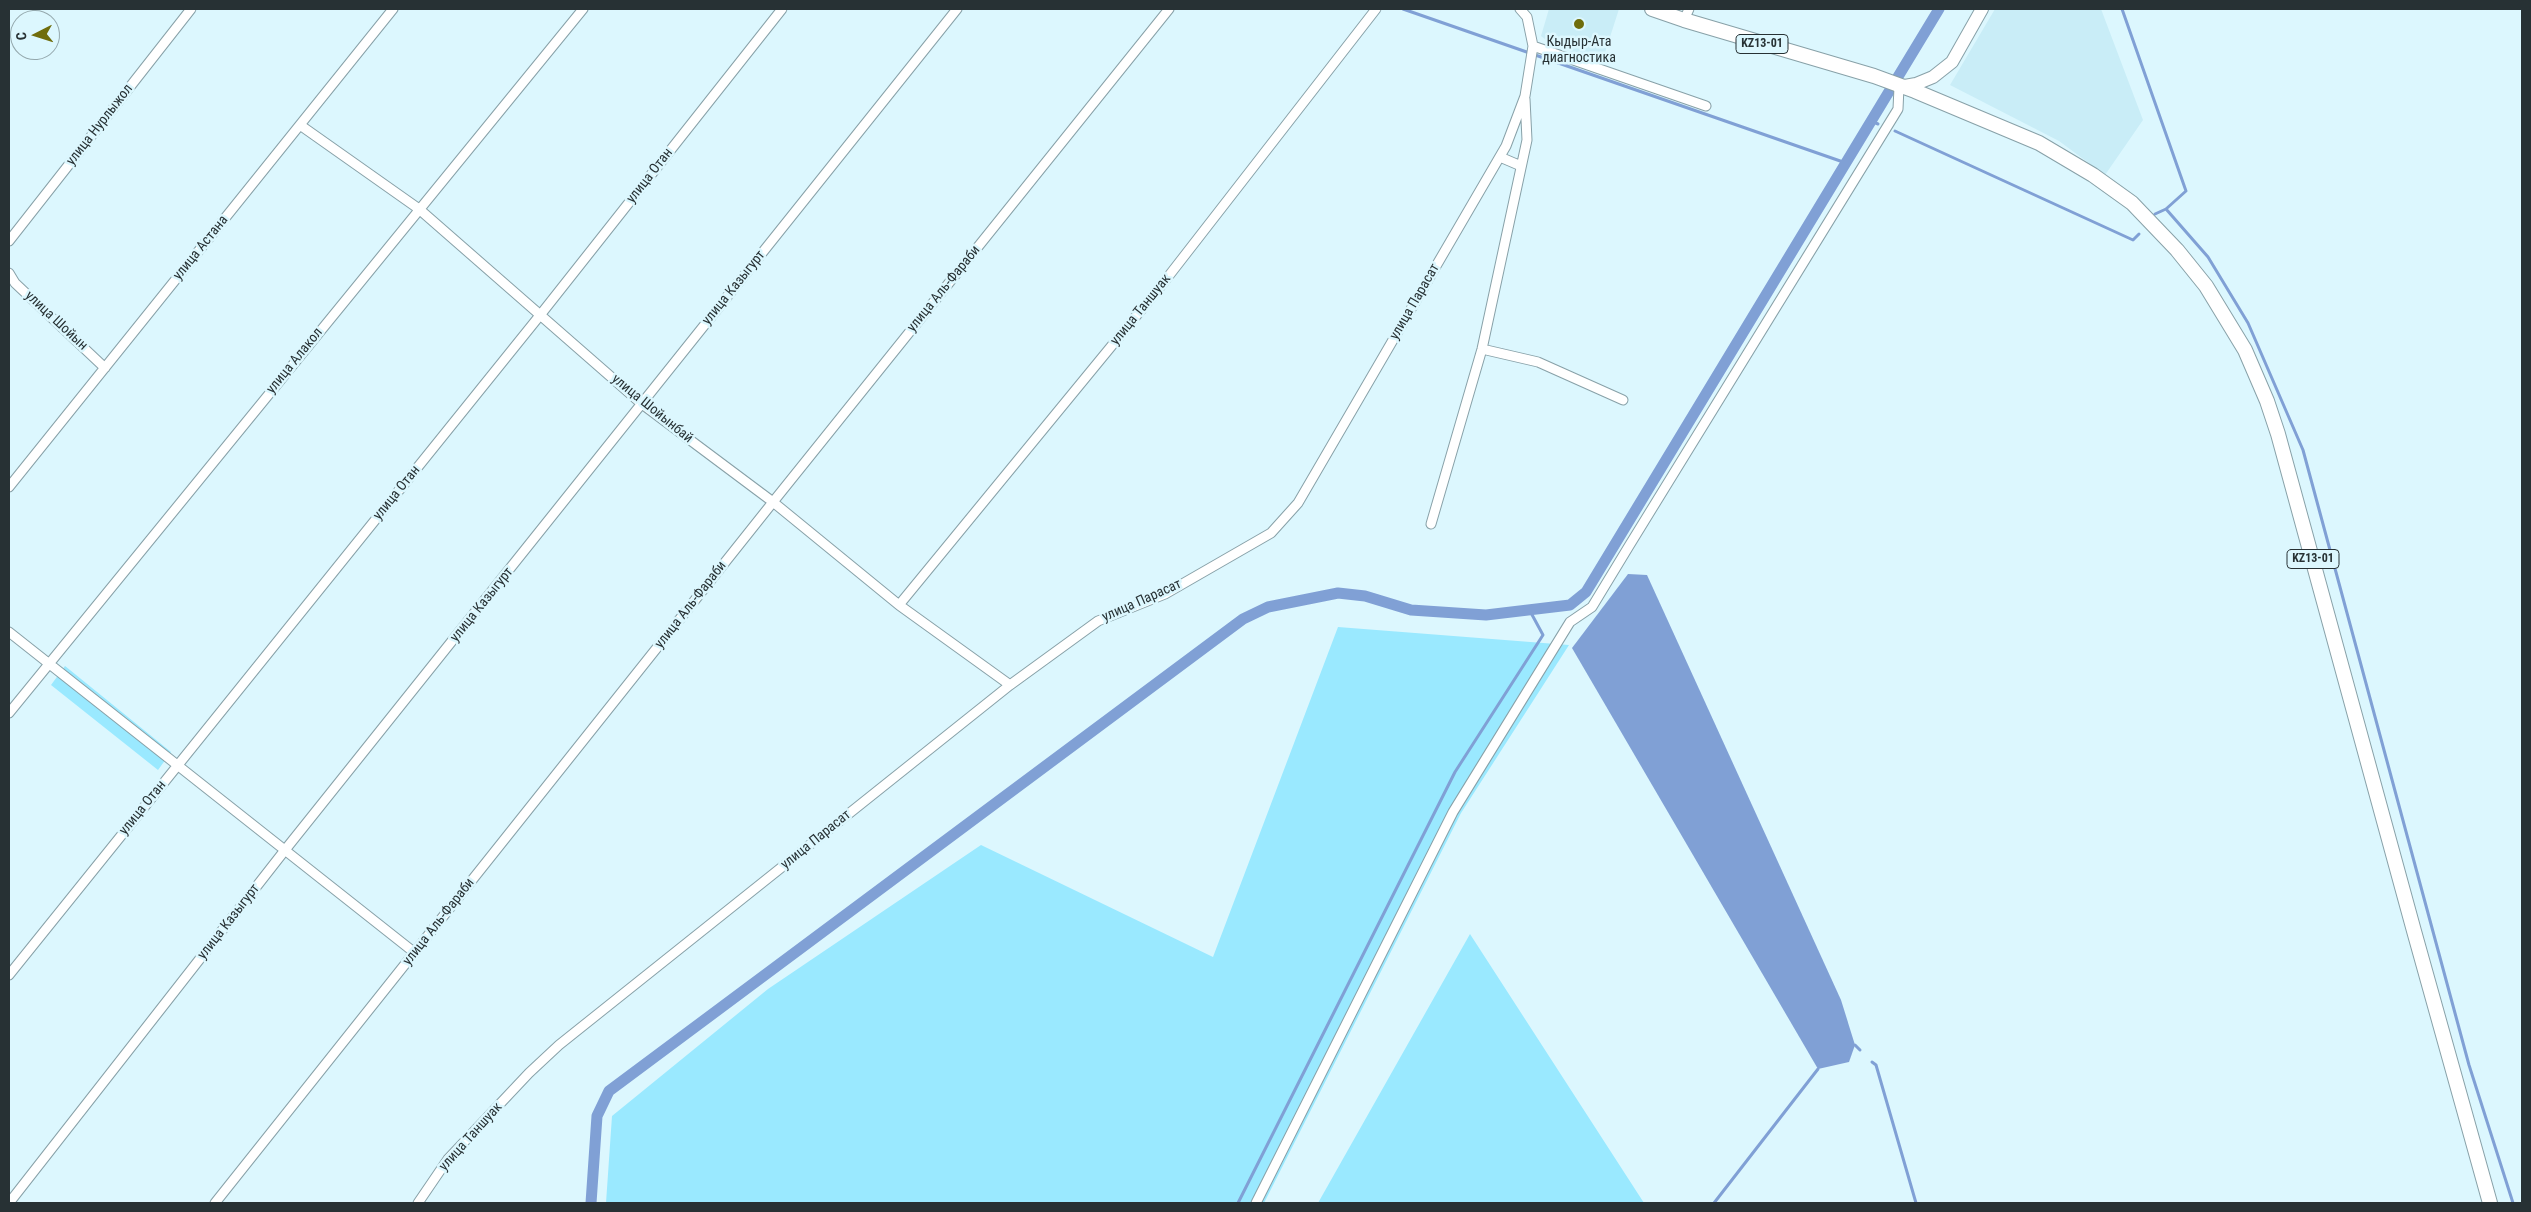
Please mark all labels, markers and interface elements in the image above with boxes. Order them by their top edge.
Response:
north arrow [10,10,60,60]
marker: Кыдыр-Ата диагностика [1572,17,1586,31]
text: С [13,32,29,41]
place label: Кыдыр-Ата диагностика [1542,34,1616,66]
road number: KZ13-01 [1736,34,1788,54]
street label: улица Нурлыжол [63,81,137,169]
street label: улица Отан [623,145,677,207]
street label: улица Астана [170,212,232,284]
street label: улица Аль-Фараби [904,242,984,336]
street label: улица Казыгурт [699,247,769,329]
street label: улица Парасат [1386,261,1444,343]
street label: улица Таншуак [1107,271,1175,349]
street label: улица Шойын [21,288,91,354]
street label: улица Алакол [263,325,327,397]
street label: улица Шойынбай [608,371,696,447]
street label: улица Отан [370,462,424,524]
road number: KZ13-01 [2287,550,2339,568]
street label: улица Аль-Фараби [652,558,730,652]
street label: улица Казыгурт [447,564,517,646]
street label: улица Парасат [1100,576,1184,626]
street label: улица Отан [116,777,170,839]
street label: улица Парасат [778,807,854,873]
street label: улица Аль-Фараби [400,875,478,969]
street label: улица Казыгурт [194,881,264,963]
street label: улица Таншуак [436,1099,506,1175]

